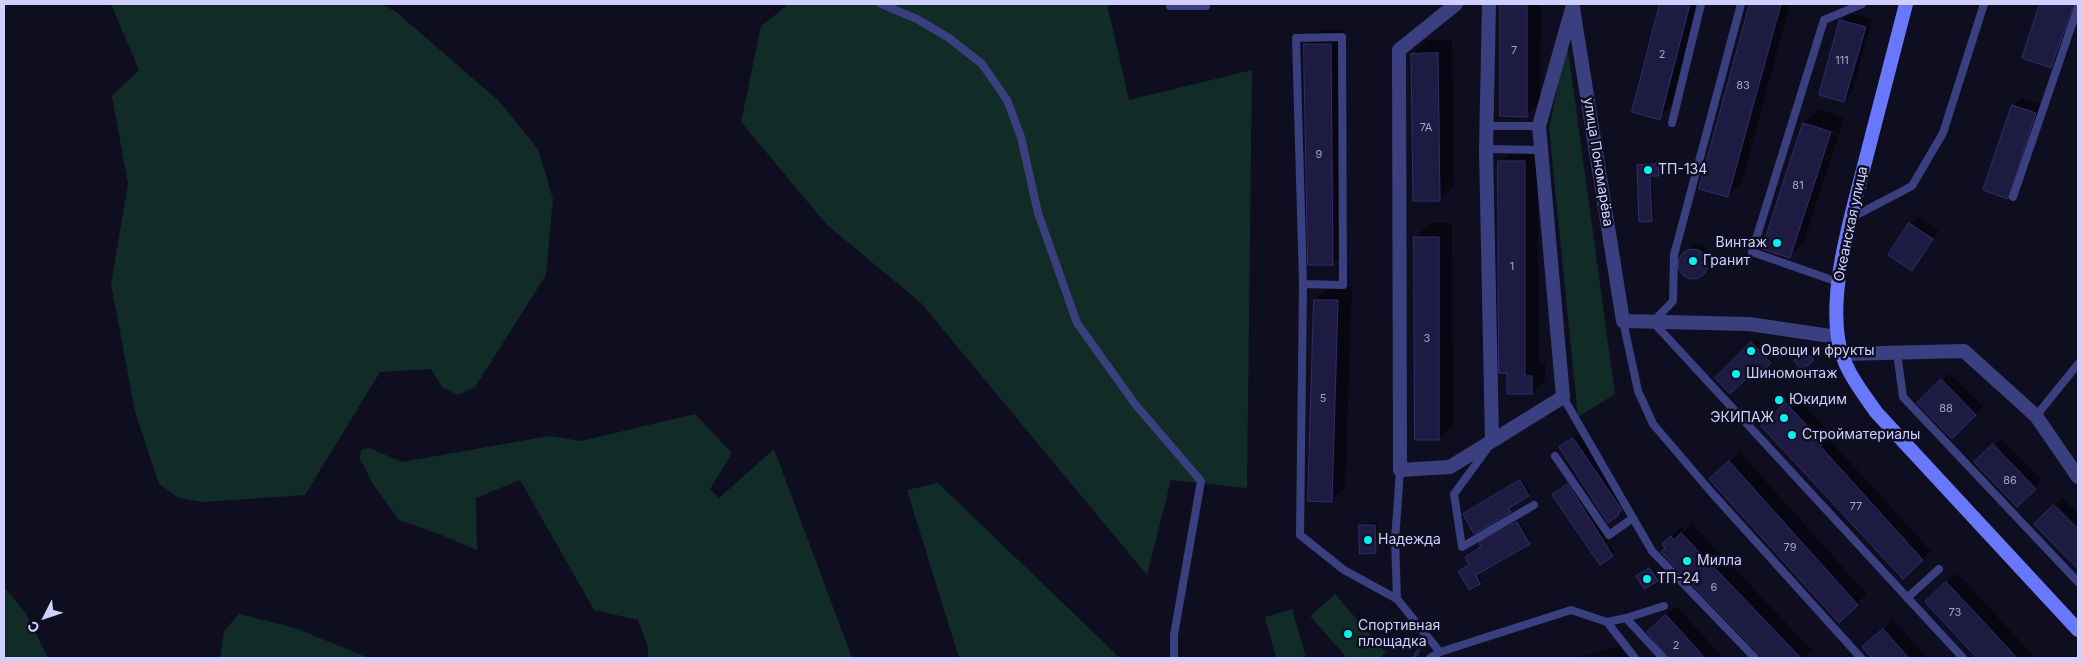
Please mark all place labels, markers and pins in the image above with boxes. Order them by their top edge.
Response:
place label: ТП-134 [1658,162,1707,178]
marker: ТП-134 [1642,164,1654,176]
place label: Винтаж [1716,235,1767,251]
marker: Винтаж [1771,237,1783,249]
place label: Гранит [1703,253,1750,269]
marker: Гранит [1687,255,1699,267]
place label: Овощи и фрукты [1761,343,1875,359]
marker: Овощи и фрукты [1745,345,1757,357]
place label: Шиномонтаж [1746,366,1838,382]
marker: Шиномонтаж [1730,368,1742,380]
place label: Юкидим [1789,392,1847,408]
marker: Юкидим [1773,394,1785,406]
place label: ЭКИПАЖ [1710,410,1774,426]
marker: ЭКИПАЖ [1778,412,1790,424]
place label: Стройматериалы [1802,427,1920,443]
marker: Стройматериалы [1786,429,1798,441]
place label: Надежда [1378,532,1441,548]
marker: Надежда [1362,534,1374,546]
place label: Милла [1697,553,1742,569]
marker: Милла [1681,555,1693,567]
place label: ТП-24 [1657,571,1700,587]
marker: ТП-24 [1641,573,1653,585]
place label: Спортивная площадка [1358,618,1440,650]
marker: Спортивная площадка [1342,628,1354,640]

